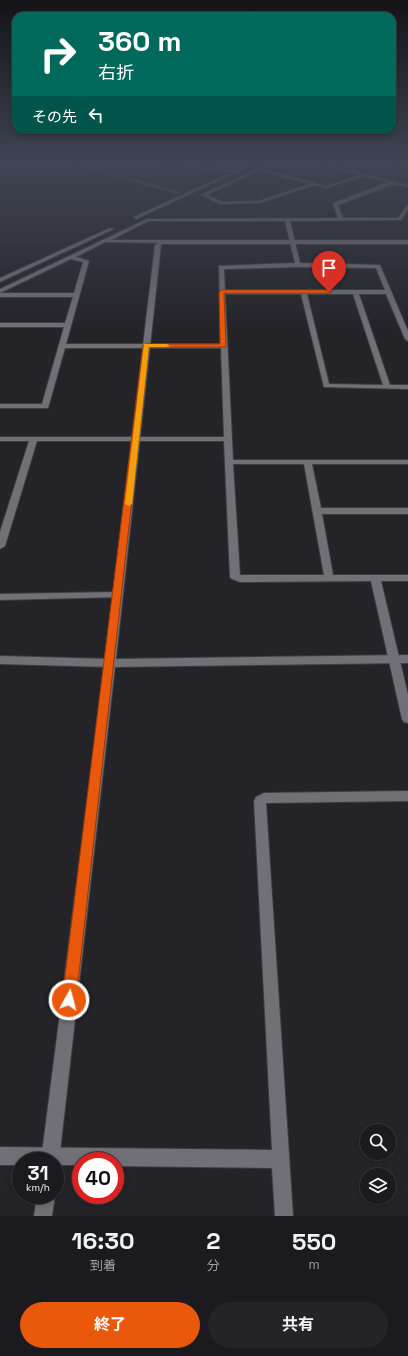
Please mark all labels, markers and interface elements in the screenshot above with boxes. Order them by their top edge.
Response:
text: 360 m [98,23,182,59]
icon: right [32,28,84,80]
text: 右折 [98,61,134,84]
icon: left [85,104,107,126]
text: その先 [32,107,77,126]
pin [312,251,346,292]
icon: arrive [318,257,340,279]
position arrow [48,979,90,1021]
map controls [360,1124,396,1204]
button: search [360,1124,396,1160]
speed limit sign: 40 [72,1152,124,1204]
text: 31 [28,1160,48,1186]
button: layers [360,1168,396,1204]
text: km/h [26,1181,50,1194]
text: 16:30 [72,1225,135,1256]
text: 2 [206,1225,220,1256]
text: 550 [292,1226,336,1257]
text: m [309,1256,320,1273]
text: 到着 [90,1257,116,1274]
text: 分 [207,1257,220,1274]
button: 終了 [20,1302,200,1348]
button: 共有 [208,1302,388,1348]

